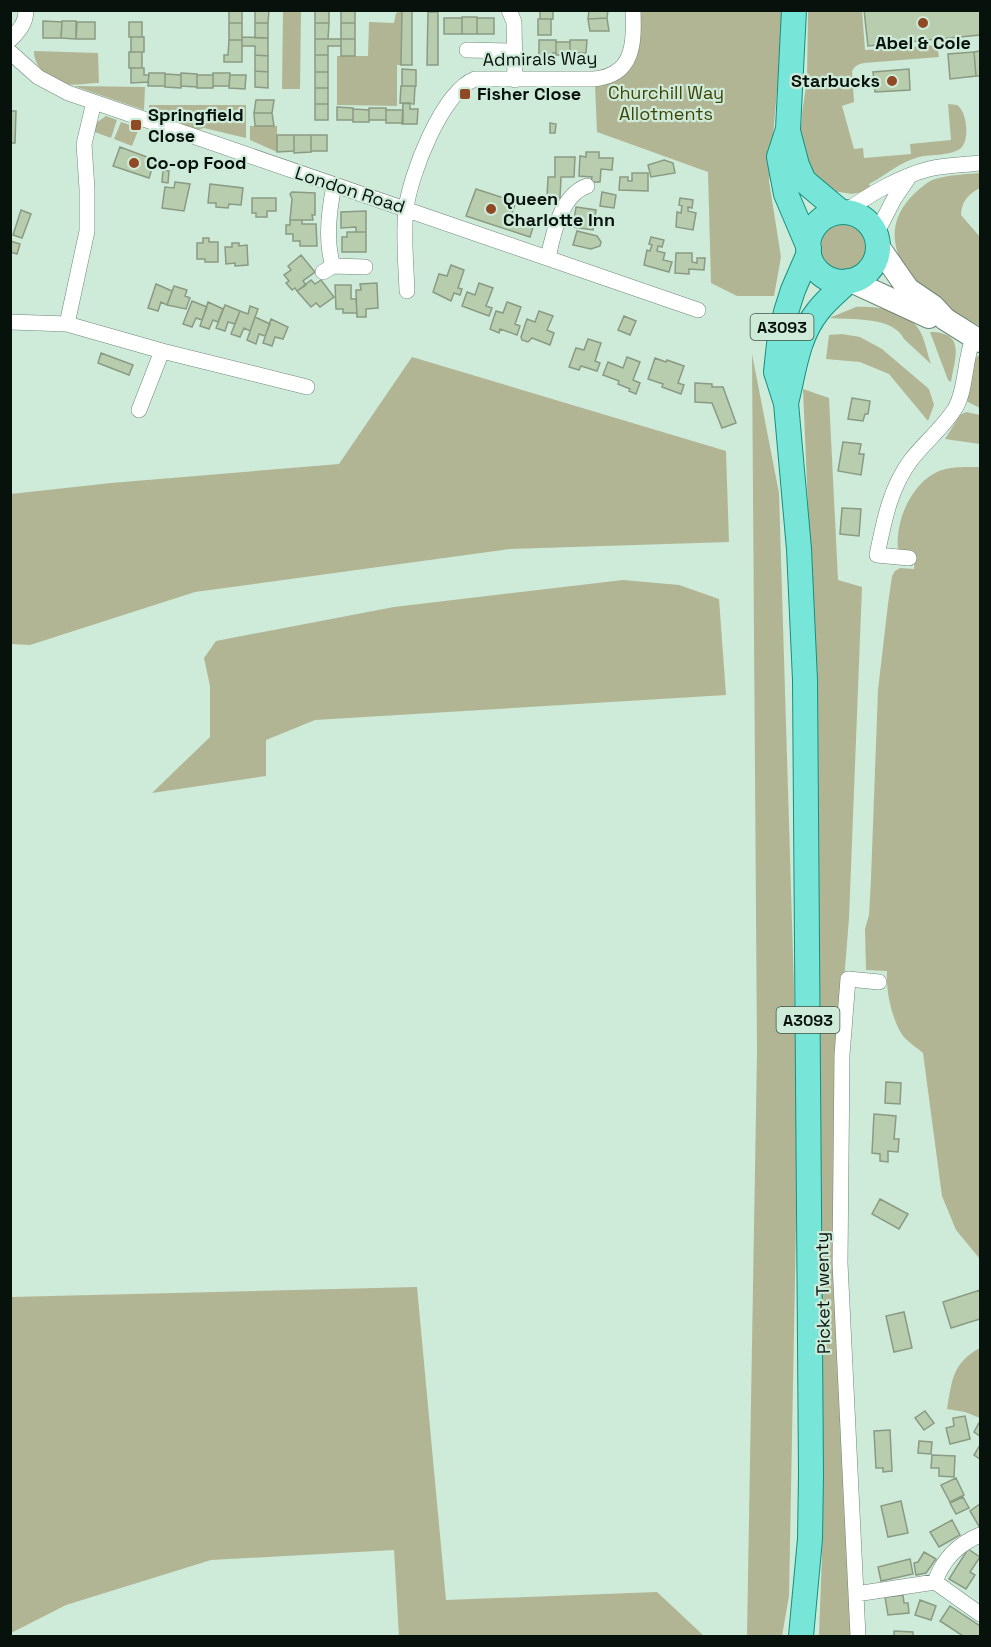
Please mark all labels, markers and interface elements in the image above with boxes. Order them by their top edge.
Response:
marker: Abel & Cole [916,16,930,30]
place label: Abel & Cole [875,31,971,54]
street label: Admirals Way [482,46,598,71]
place label: Starbucks [791,69,880,92]
marker: Starbucks [885,74,899,88]
park label: Churchill Way Allotments [608,81,724,125]
place label: Fisher Close [477,82,581,105]
marker: Fisher Close [458,87,472,101]
place label: Springfield Close [148,103,244,147]
marker: Springfield Close [129,118,143,132]
place label: Co-op Food [146,151,247,174]
marker: Co-op Food [127,156,141,170]
street label: London Road [292,161,408,218]
place label: Queen Charlotte Inn [503,187,615,231]
marker: Queen Charlotte Inn [484,202,498,216]
road number: A3093 [750,314,814,340]
road number: A3093 [776,1007,840,1033]
street label: Picket Twenty [810,1232,835,1354]

